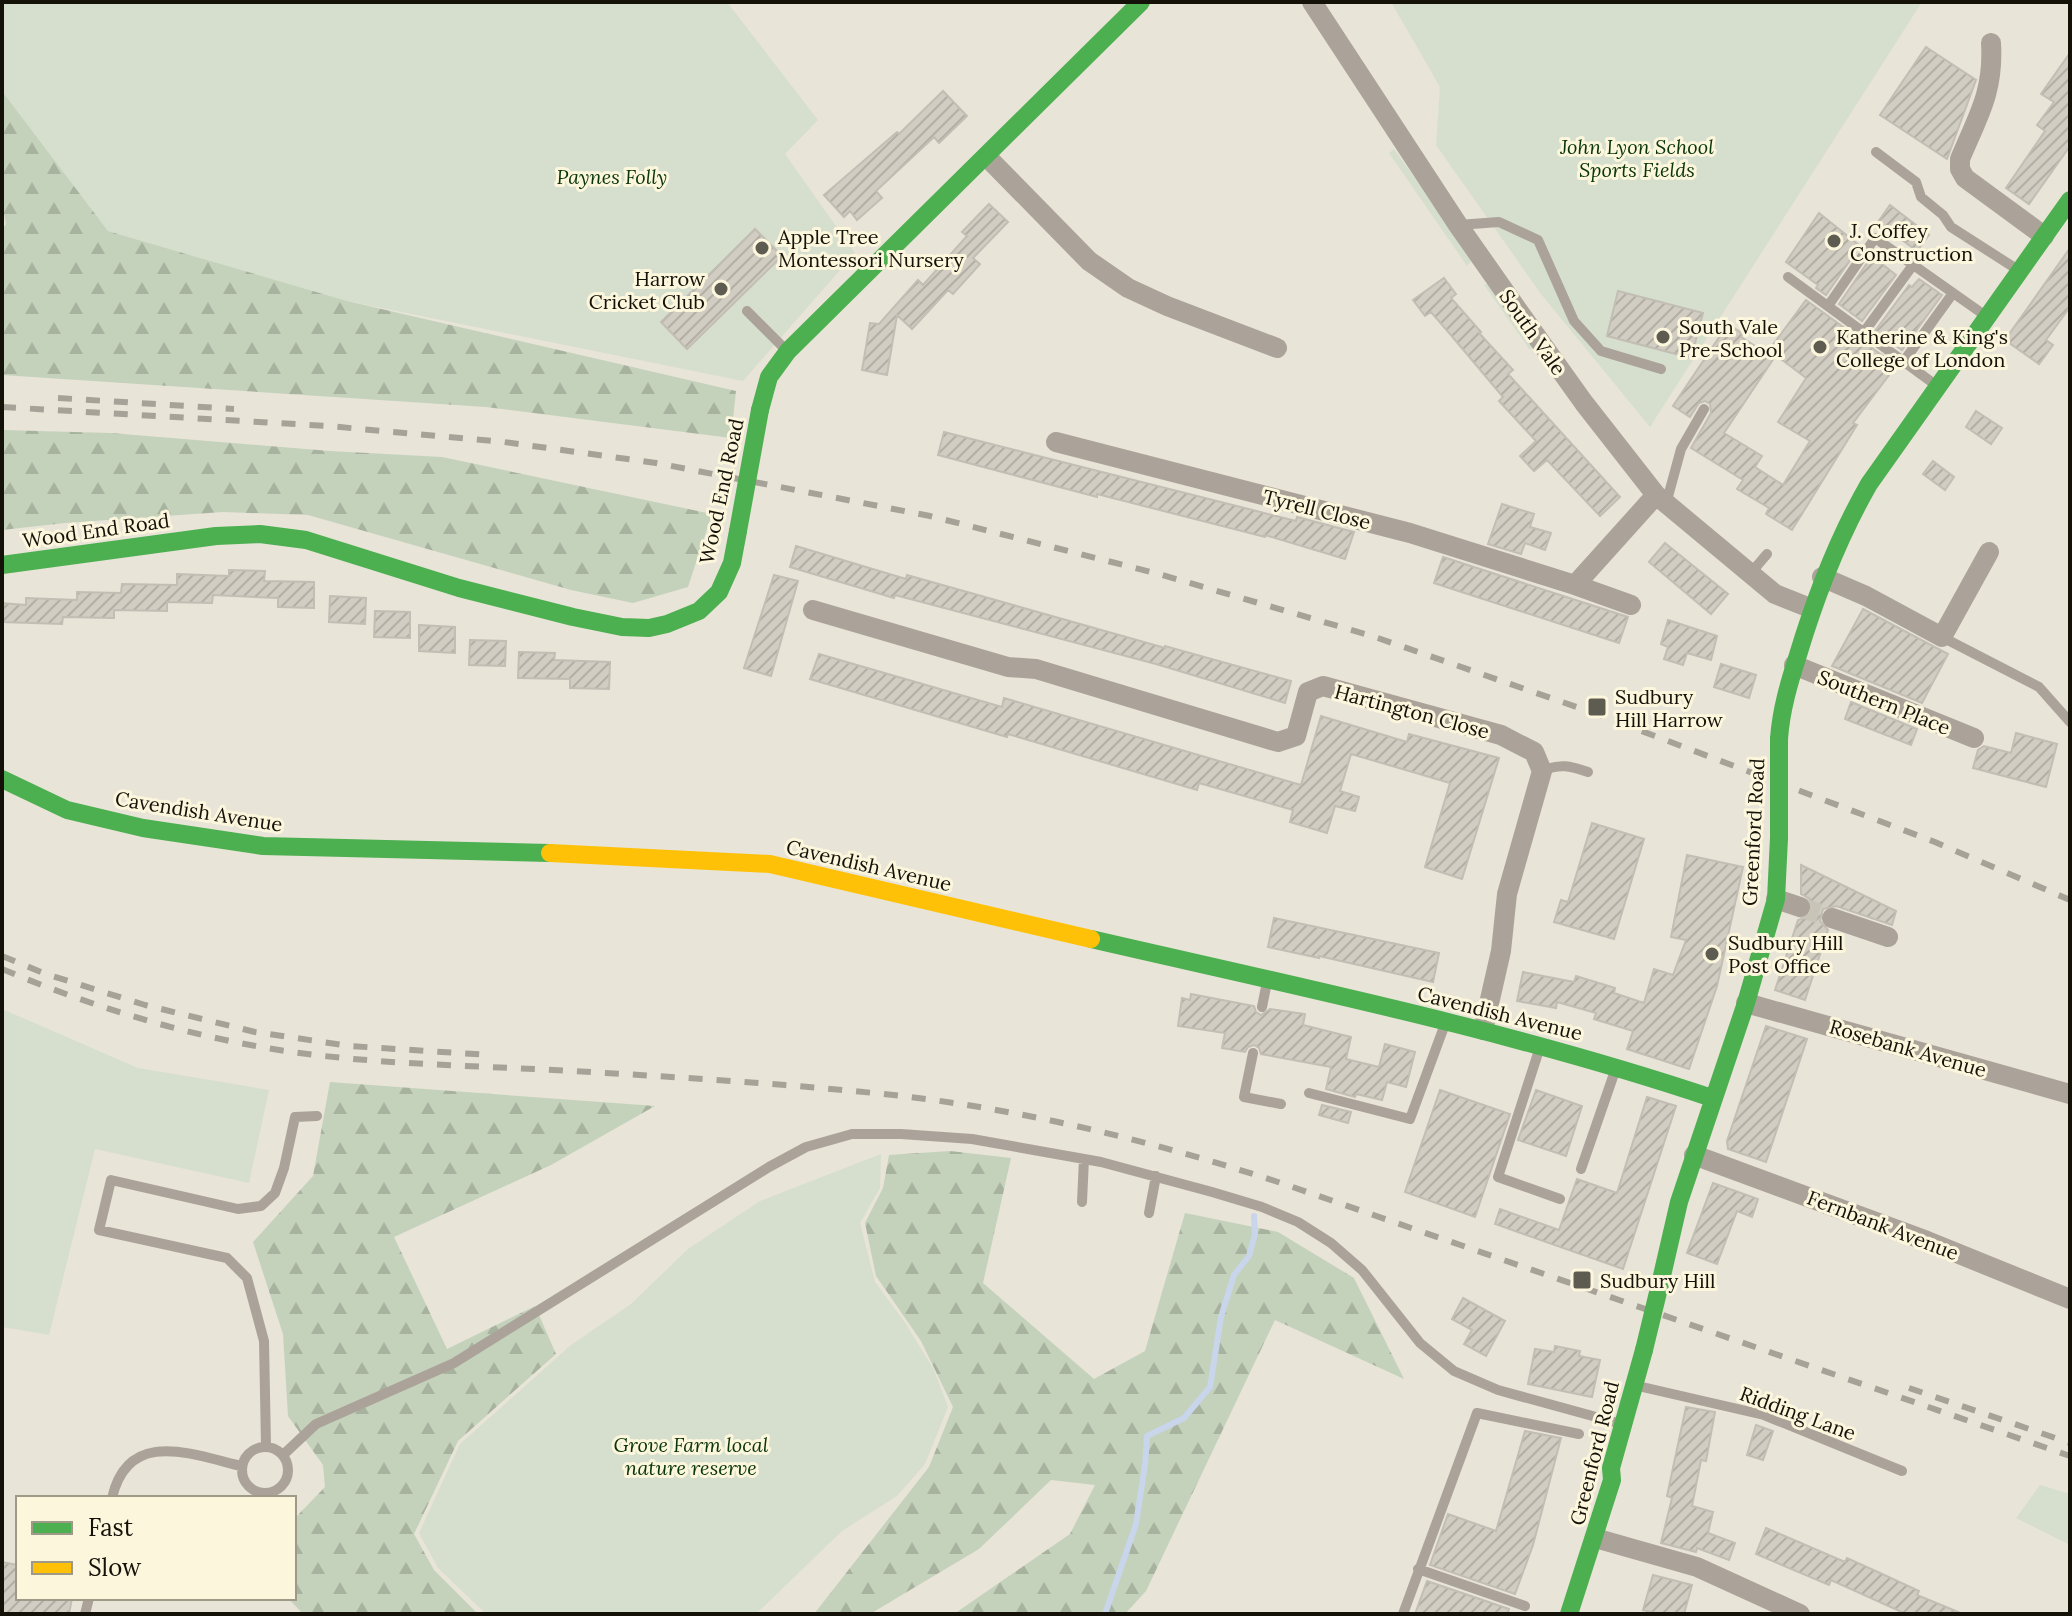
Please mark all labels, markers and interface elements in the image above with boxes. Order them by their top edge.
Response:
park label: John Lyon School Sports Fields [1559,134,1714,182]
park label: Paynes Folly [557,164,667,189]
place label: J. Coffey Construction [1849,218,1973,266]
place label: Apple Tree Montessori Nursery [777,224,964,272]
marker: J. Coffey Construction [1825,232,1843,250]
marker: Apple Tree Montessori Nursery [753,239,771,257]
place label: Harrow Cricket Club [589,266,705,314]
marker: Harrow Cricket Club [712,280,730,298]
street label: South Vale [1494,284,1572,380]
place label: South Vale Pre-School [1679,314,1783,362]
place label: Katherine & King's College of London [1836,324,2008,372]
marker: South Vale Pre-School [1654,328,1672,346]
marker: Katherine & King's College of London [1811,338,1829,356]
street label: Wood End Road [693,416,749,566]
street label: Tyrell Close [1261,484,1374,534]
street label: Wood End Road [21,507,171,553]
street label: Southern Place [1814,664,1954,740]
street label: Hartington Close [1332,678,1492,744]
place label: Sudbury Hill Harrow [1615,684,1723,732]
marker: Sudbury Hill Harrow [1586,696,1608,718]
street label: Greenford Road [1737,757,1769,907]
street label: Cavendish Avenue [114,785,285,837]
street label: Cavendish Avenue [784,834,954,896]
place label: Sudbury Hill Post Office [1728,930,1843,978]
marker: Sudbury Hill Post Office [1703,945,1721,963]
street label: Cavendish Avenue [1415,980,1585,1046]
street label: Rosebank Avenue [1827,1014,1990,1082]
street label: Fernbank Avenue [1804,1185,1962,1265]
place label: Sudbury Hill [1600,1268,1715,1293]
marker: Sudbury Hill [1571,1269,1593,1291]
street label: Greenford Road [1564,1378,1624,1528]
street label: Ridding Lane [1737,1380,1860,1446]
park label: Grove Farm local nature reserve [614,1432,769,1480]
legend [16,1496,296,1600]
text: Fast [88,1512,134,1543]
text: Slow [88,1552,142,1583]

